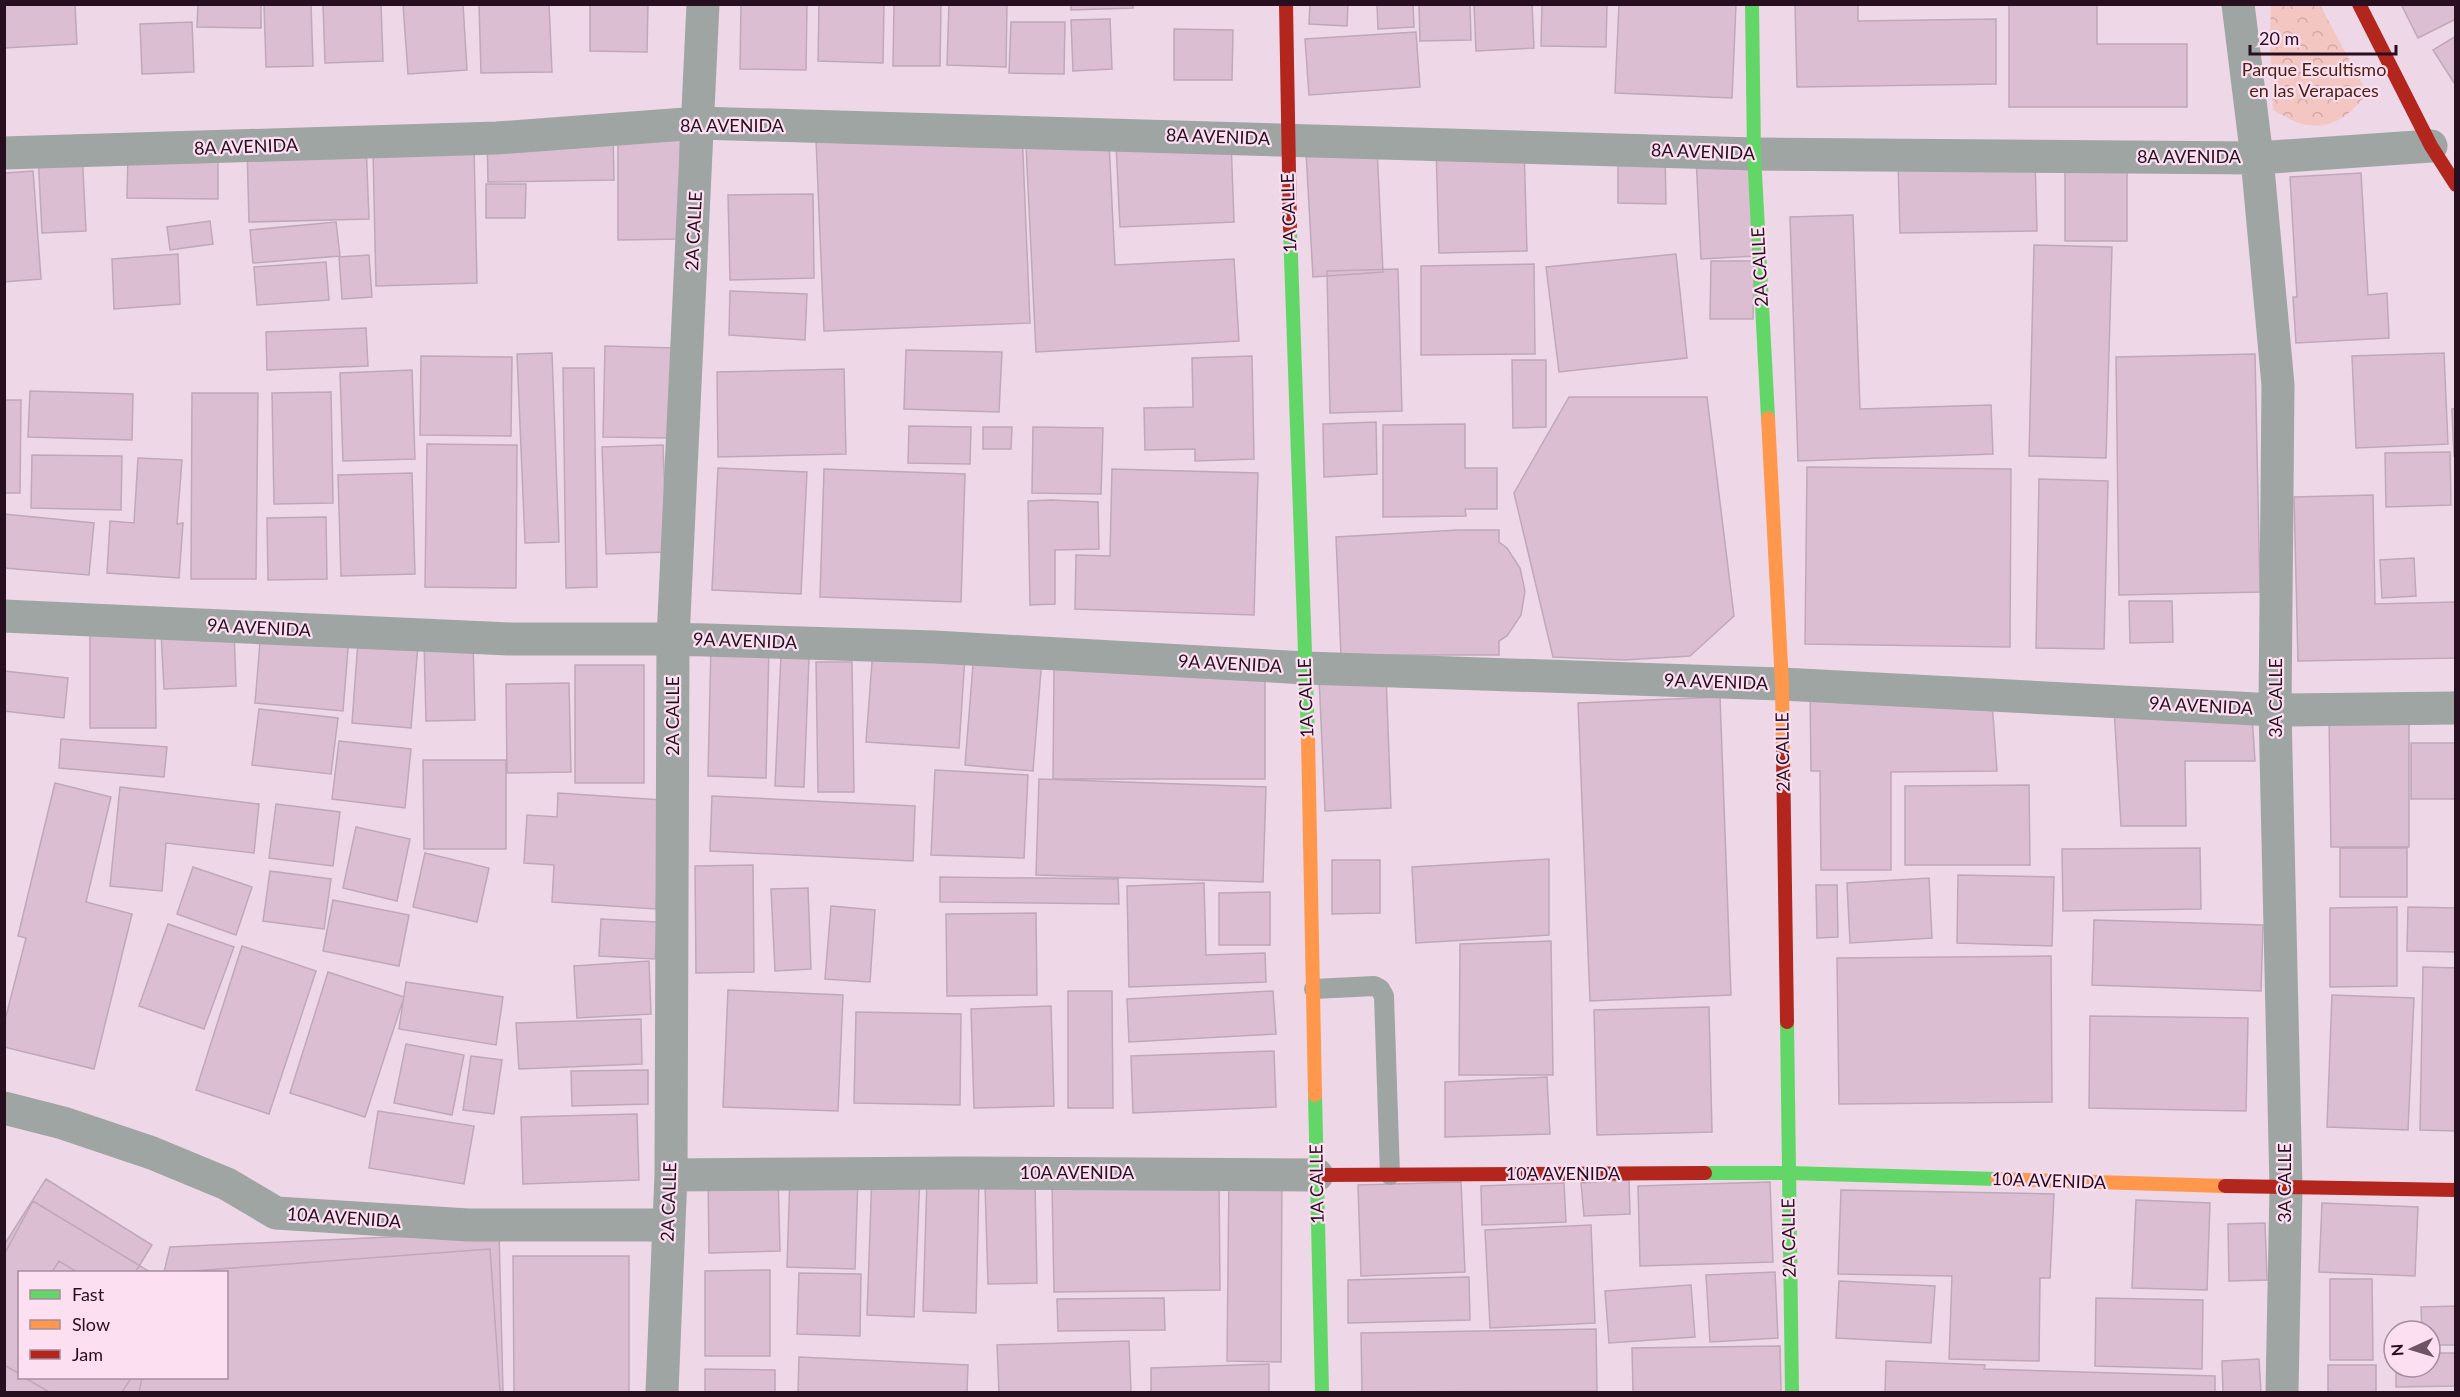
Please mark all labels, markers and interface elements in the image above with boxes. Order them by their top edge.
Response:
scale bar [2250,18,2396,56]
text: 20 m [2259,27,2299,49]
park label: Parque Escultismo en las Verapaces [2242,58,2386,101]
street label: 8A AVENIDA [680,114,785,136]
street label: 8A AVENIDA [1166,123,1271,149]
street label: 8A AVENIDA [194,133,299,159]
street label: 8A AVENIDA [1651,138,1756,164]
street label: 8A AVENIDA [2137,145,2242,167]
street label: 1A CALLE [1276,173,1300,253]
street label: 2A CALLE [680,191,706,271]
street label: 2A CALLE [1746,227,1772,307]
street label: 9A AVENIDA [206,613,312,641]
street label: 9A AVENIDA [693,627,798,653]
street label: 9A AVENIDA [1177,649,1283,677]
street label: 1A CALLE [1293,658,1317,738]
street label: 3A CALLE [2264,658,2286,738]
street label: 9A AVENIDA [1664,668,1769,694]
street label: 2A CALLE [661,676,683,756]
street label: 9A AVENIDA [2148,691,2254,719]
street label: 2A CALLE [1770,712,1794,792]
street label: 3A CALLE [2273,1143,2295,1223]
street label: 1A CALLE [1304,1144,1328,1224]
street label: 10A AVENIDA [1020,1161,1135,1183]
street label: 2A CALLE [656,1162,680,1242]
street label: 10A AVENIDA [1506,1162,1621,1184]
street label: 10A AVENIDA [1991,1167,2107,1193]
street label: 2A CALLE [1776,1198,1800,1278]
street label: 10A AVENIDA [286,1202,403,1232]
legend [18,1271,228,1379]
text: Fast [72,1283,105,1305]
text: Slow [72,1313,110,1335]
north arrow [2382,1319,2442,1379]
text: Jam [72,1343,103,1365]
text: N [2387,1343,2406,1357]

